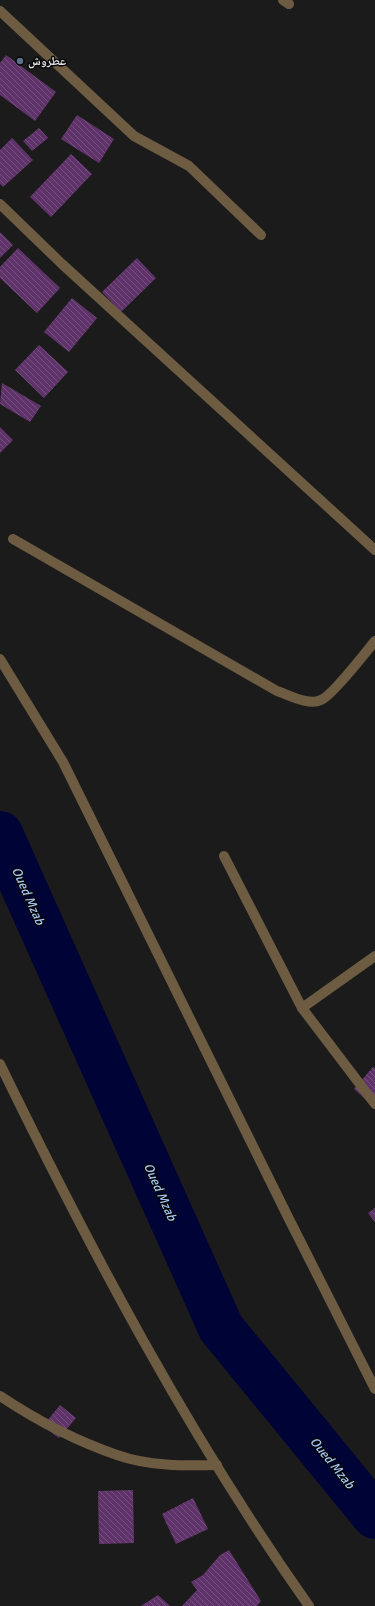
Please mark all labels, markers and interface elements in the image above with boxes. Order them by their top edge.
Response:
place label: عطروش [28,54,66,69]
marker: عطروش [15,56,25,66]
water label: Oued Mzab [8,865,48,928]
water label: Oued Mzab [140,1161,180,1224]
water label: Oued Mzab [306,1434,358,1493]

